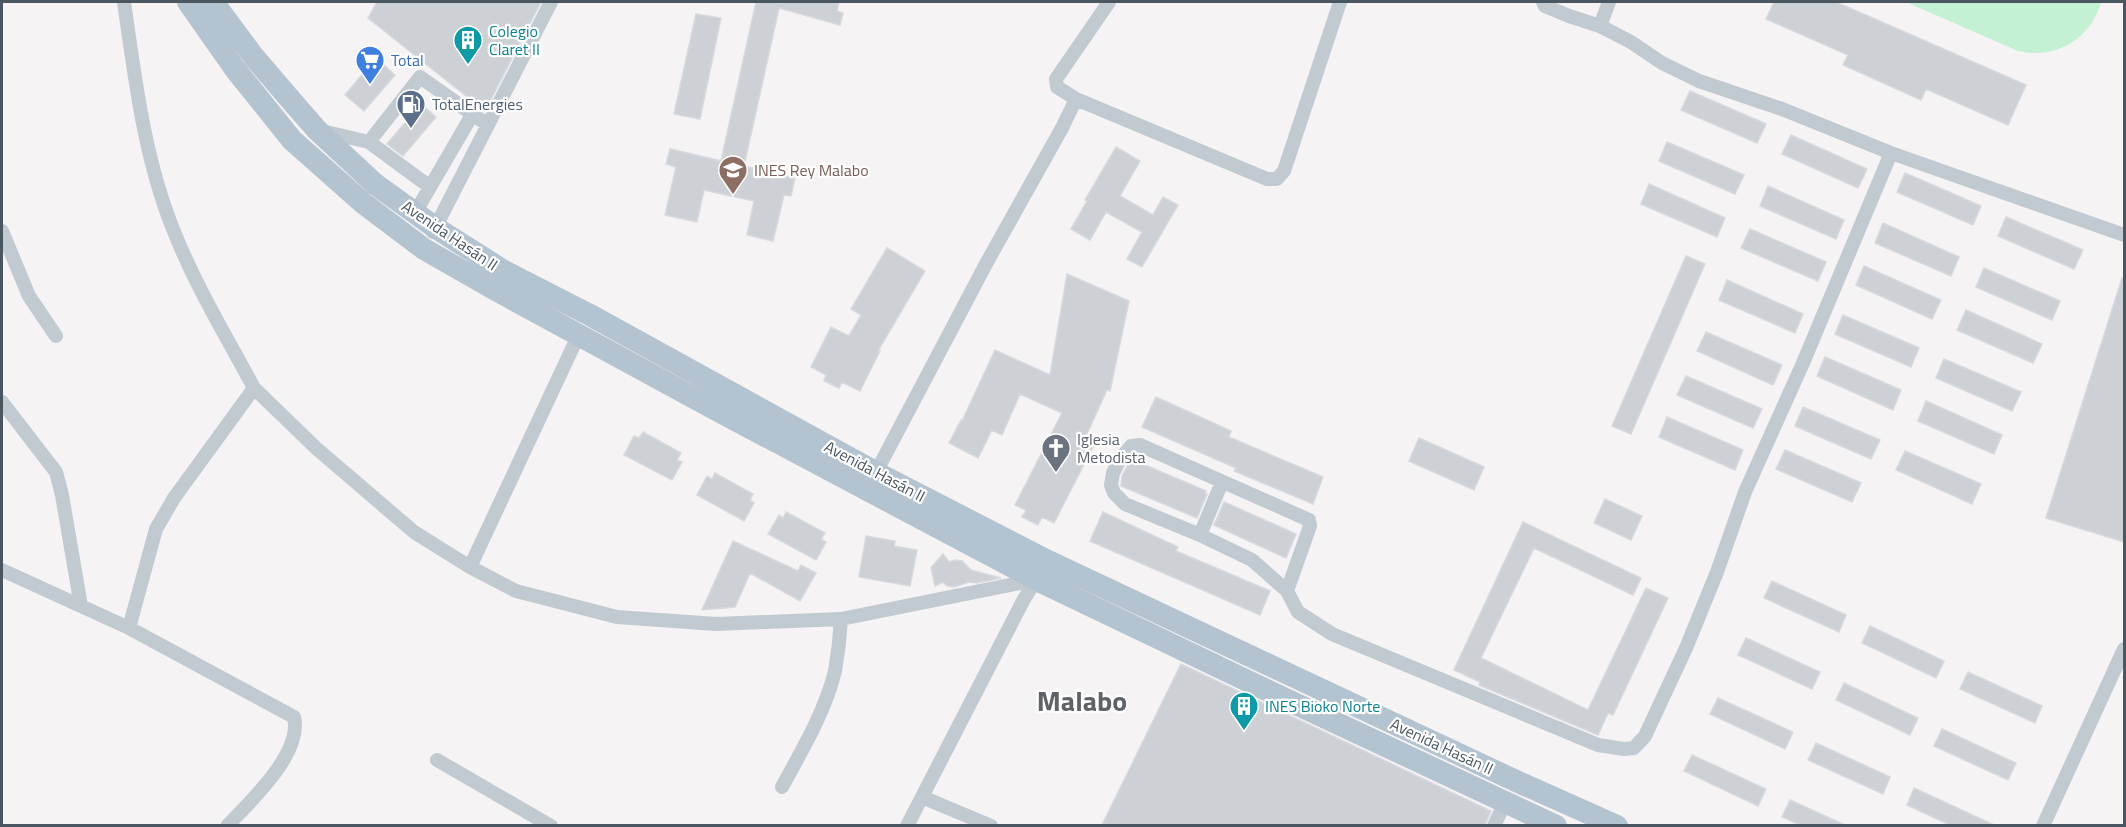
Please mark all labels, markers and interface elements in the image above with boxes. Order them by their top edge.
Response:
place label: Colegio Claret II [489,19,540,61]
building icon: Colegio Claret II [452,24,484,66]
supermarket icon: Total [354,44,386,86]
place label: Total [391,48,424,72]
fuel station icon: TotalEnergies [395,88,427,130]
place label: TotalEnergies [432,92,523,116]
school or university icon: INES Rey Malabo [717,154,749,196]
place label: INES Rey Malabo [754,158,869,182]
street label: Avenida Hasán II [397,194,503,276]
place label: Iglesia Metodista [1077,427,1146,469]
church icon: Iglesia Metodista [1040,432,1072,474]
street label: Avenida Hasán II [820,434,930,508]
district label: Malabo [1037,679,1127,722]
building icon: INES Bioko Norte [1228,690,1260,732]
place label: INES Bioko Norte [1265,694,1380,718]
street label: Avenida Hasán II [1387,712,1497,780]

